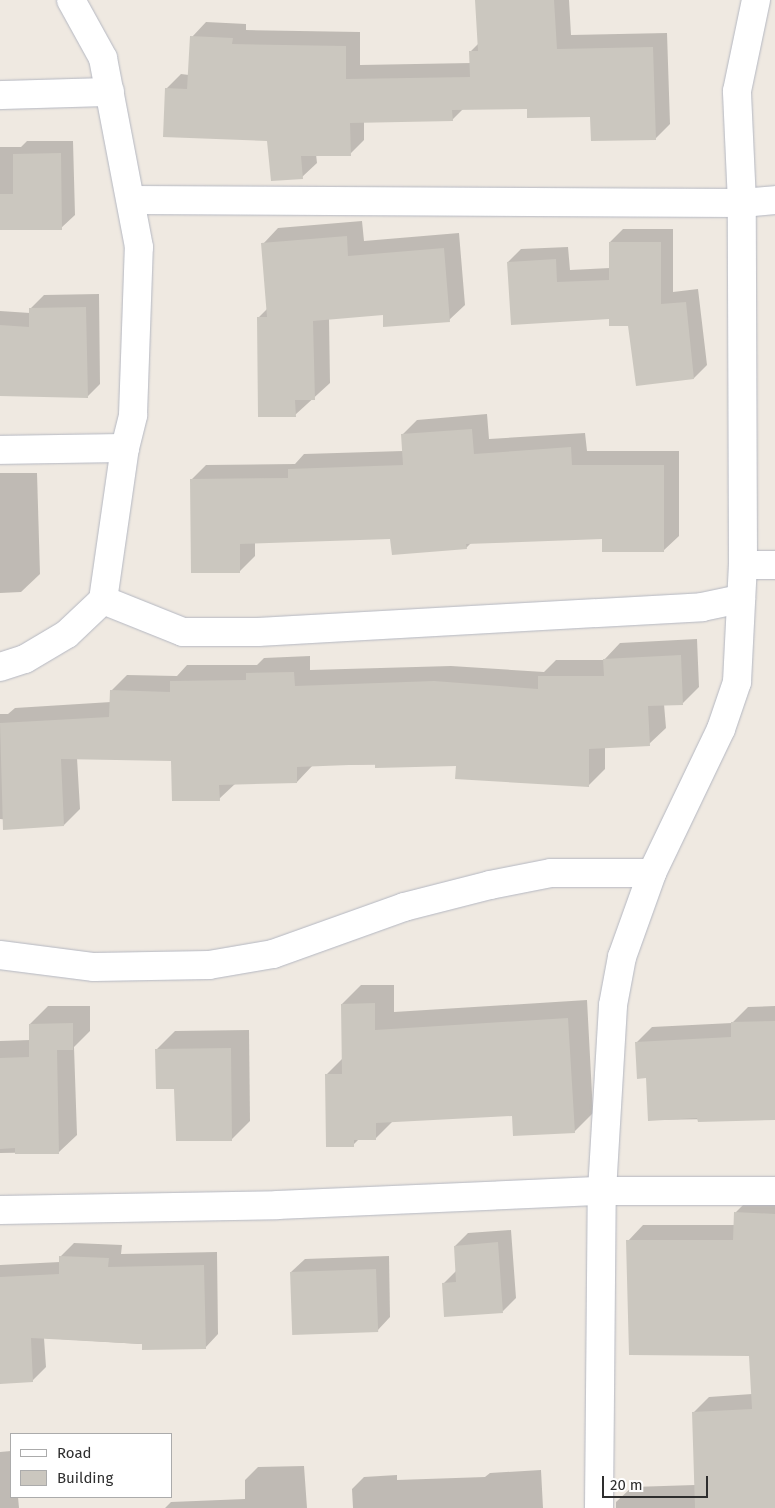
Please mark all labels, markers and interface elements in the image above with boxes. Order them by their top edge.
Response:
legend [10,1433,172,1498]
text: Road [57,1444,92,1462]
scale bar [605,1466,711,1498]
text: Building [57,1469,113,1487]
text: 20 m [610,1476,643,1494]

